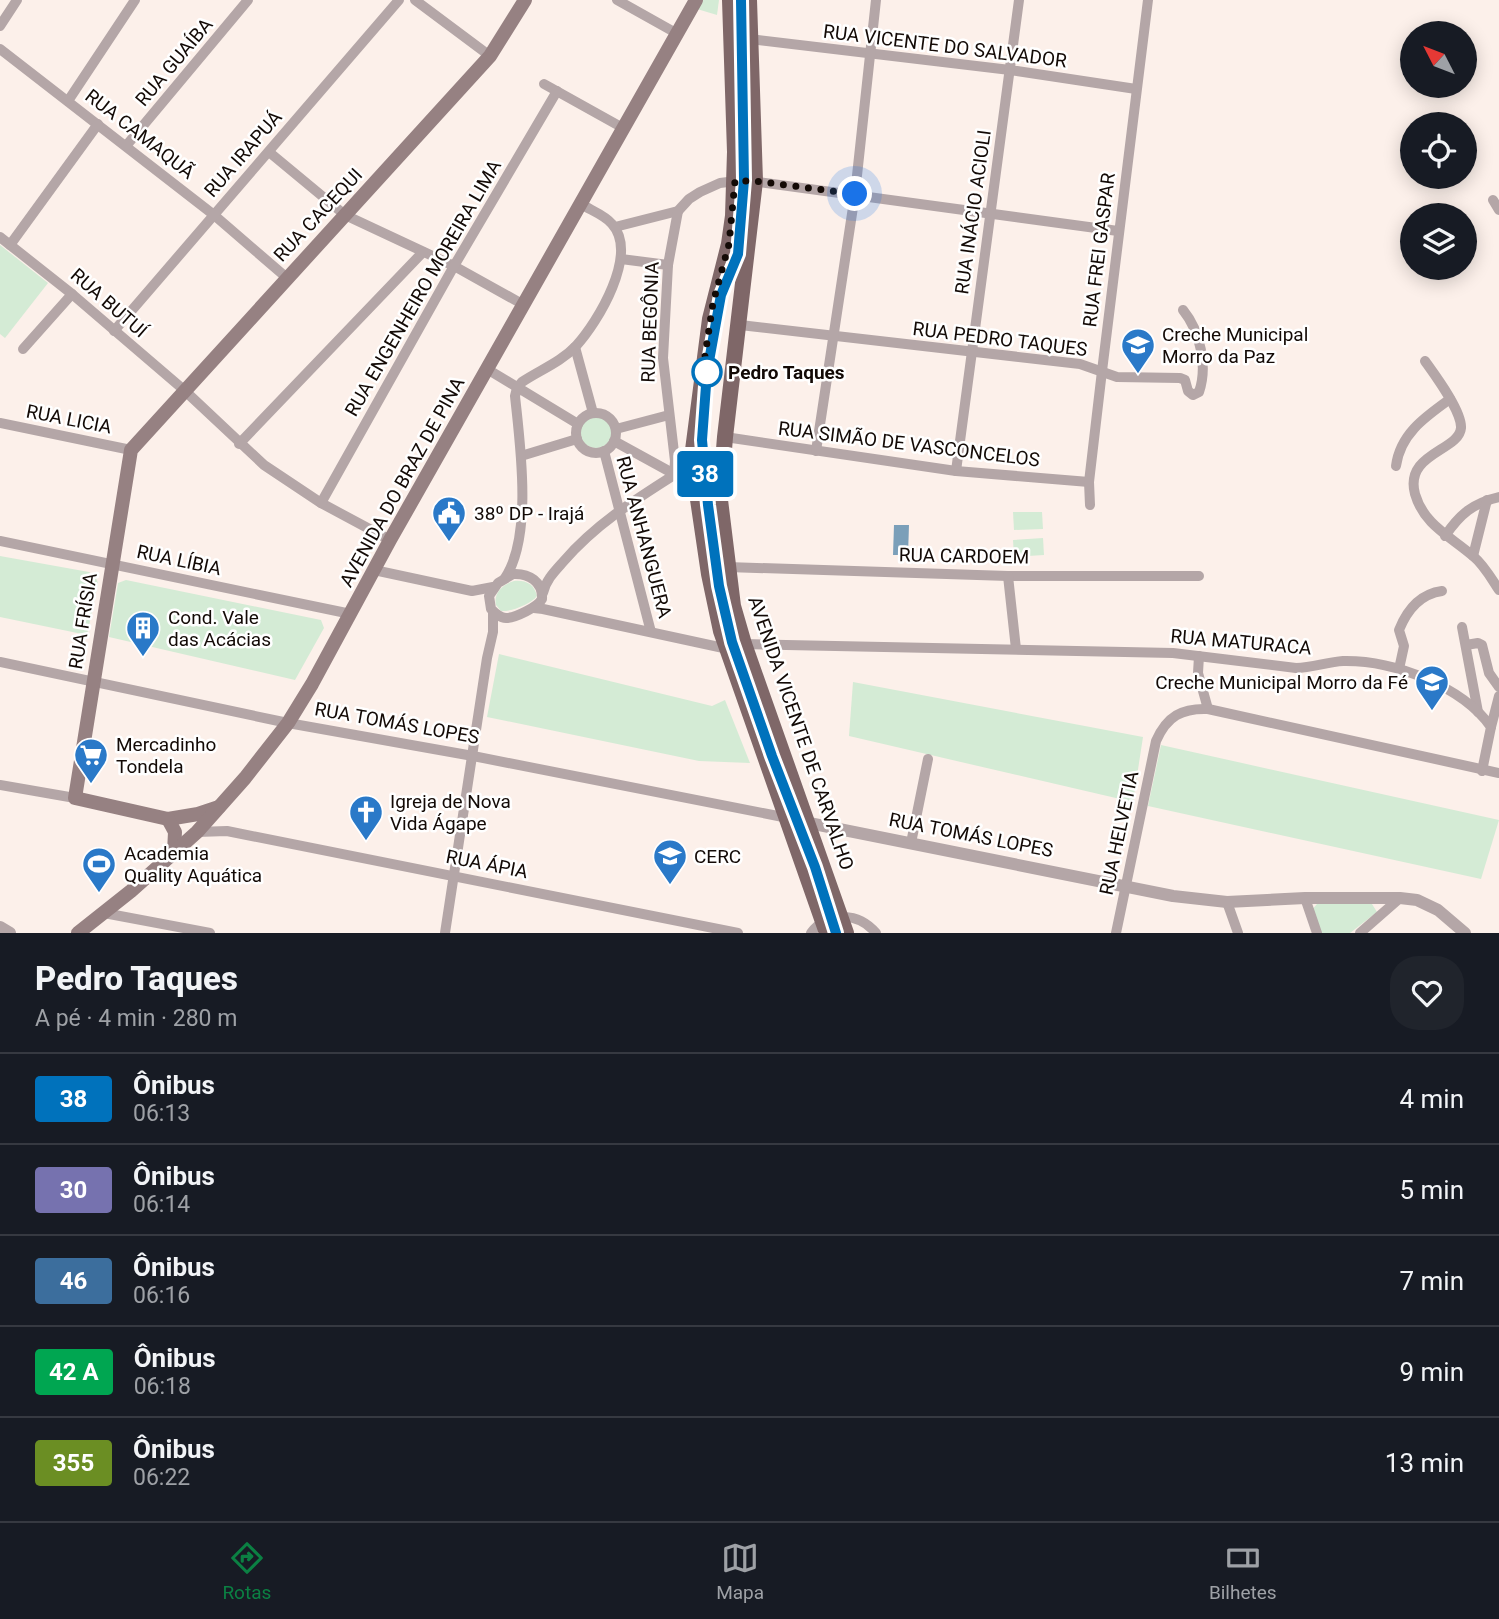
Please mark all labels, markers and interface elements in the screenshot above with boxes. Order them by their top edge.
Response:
street label: RUA GUAÍBA [131,13,218,111]
street label: RUA VICENTE DO SALVADOR [822,20,1068,72]
north arrow [1400,21,1477,98]
map controls [1400,21,1477,280]
street label: RUA CAMAQUÃ [81,84,200,184]
street label: RUA IRAPUÁ [199,106,287,202]
button: locate [1400,112,1477,189]
street label: RUA INÁCIO ACIOLI [950,128,996,296]
street label: RUA ENGENHEIRO MOREIRA LIMA [340,155,506,420]
street label: RUA CACEQUI [269,164,367,266]
street label: RUA FREI GASPAR [1078,171,1120,328]
your location [837,176,872,211]
button: layers [1400,203,1477,280]
street label: RUA BEGÔNIA [636,261,664,383]
street label: RUA BUTUÍ [66,264,153,343]
street label: RUA PEDRO TAQUES [911,317,1089,361]
place label: Creche Municipal Morro da Paz [1162,323,1308,368]
school or university icon: Creche Municipal Morro da Paz [1119,326,1157,375]
marker: Pedro Taques [692,357,722,387]
place label: Pedro Taques [728,361,845,384]
street label: AVENIDA DO BRAZ DE PINA [335,373,470,591]
street label: RUA LICIA [24,399,114,439]
street label: RUA SIMÃO DE VASCONCELOS [777,417,1041,471]
line badge: 38 [674,451,736,497]
street label: RUA ANHANGUERA [611,454,677,621]
text: 38 [691,460,719,488]
public building icon: 38º DP - Irajá [430,494,468,543]
place label: 38º DP - Irajá [474,502,584,525]
street label: RUA LÍBIA [135,540,224,580]
street label: RUA CARDOEM [899,543,1029,569]
street label: RUA FRÍSIA [64,571,102,671]
street label: AVENIDA VICENTE DE CARVALHO [743,593,859,873]
place label: Cond. Vale das Acácias [168,606,271,651]
building icon: Cond. Vale das Acácias [124,609,162,658]
street label: RUA MATURACA [1170,624,1313,660]
school or university icon: Creche Municipal Morro da Fé [1413,663,1451,712]
place label: Creche Municipal Morro da Fé [1155,671,1408,694]
street label: RUA TOMÁS LOPES [313,697,481,749]
place label: Mercadinho Tondela [116,733,216,778]
supermarket icon: Mercadinho Tondela [72,736,110,785]
street label: RUA HELVETIA [1095,768,1143,897]
place label: Igreja de Nova Vida Ágape [390,790,511,835]
church icon: Igreja de Nova Vida Ágape [347,793,385,842]
street label: RUA TOMÁS LOPES [887,808,1055,862]
school or university icon: CERC [651,837,689,886]
place label: Academia Quality Aquática [124,842,262,887]
sports icon: Academia Quality Aquática [80,845,118,894]
street label: RUA ÁPIA [444,845,531,883]
place label: CERC [694,845,741,868]
button: heart [1390,956,1464,1030]
text: Pedro Taques [35,959,238,998]
text: A pé · 4 min · 280 m [35,1005,237,1032]
text: Ônibus [133,1070,215,1100]
text: 4 min [1399,1084,1464,1114]
text: 38 [60,1085,87,1113]
text: 06:13 [133,1100,190,1127]
text: Ônibus [133,1161,215,1191]
text: 5 min [1399,1175,1464,1205]
text: 30 [60,1176,87,1204]
text: 06:14 [133,1191,190,1218]
text: Ônibus [133,1252,215,1282]
text: 7 min [1399,1266,1464,1296]
text: 46 [60,1267,87,1295]
text: 06:16 [133,1282,190,1309]
text: Ônibus [134,1343,216,1373]
text: 9 min [1399,1357,1464,1387]
text: 42 A [49,1358,99,1386]
text: 06:18 [134,1373,191,1400]
text: Ônibus [133,1434,215,1464]
text: 13 min [1385,1448,1464,1478]
text: 355 [53,1449,94,1477]
text: 06:22 [133,1464,190,1491]
tab: Rotas [222,1539,271,1604]
tab: Mapa [716,1539,764,1604]
tab: Bilhetes [1209,1539,1277,1604]

